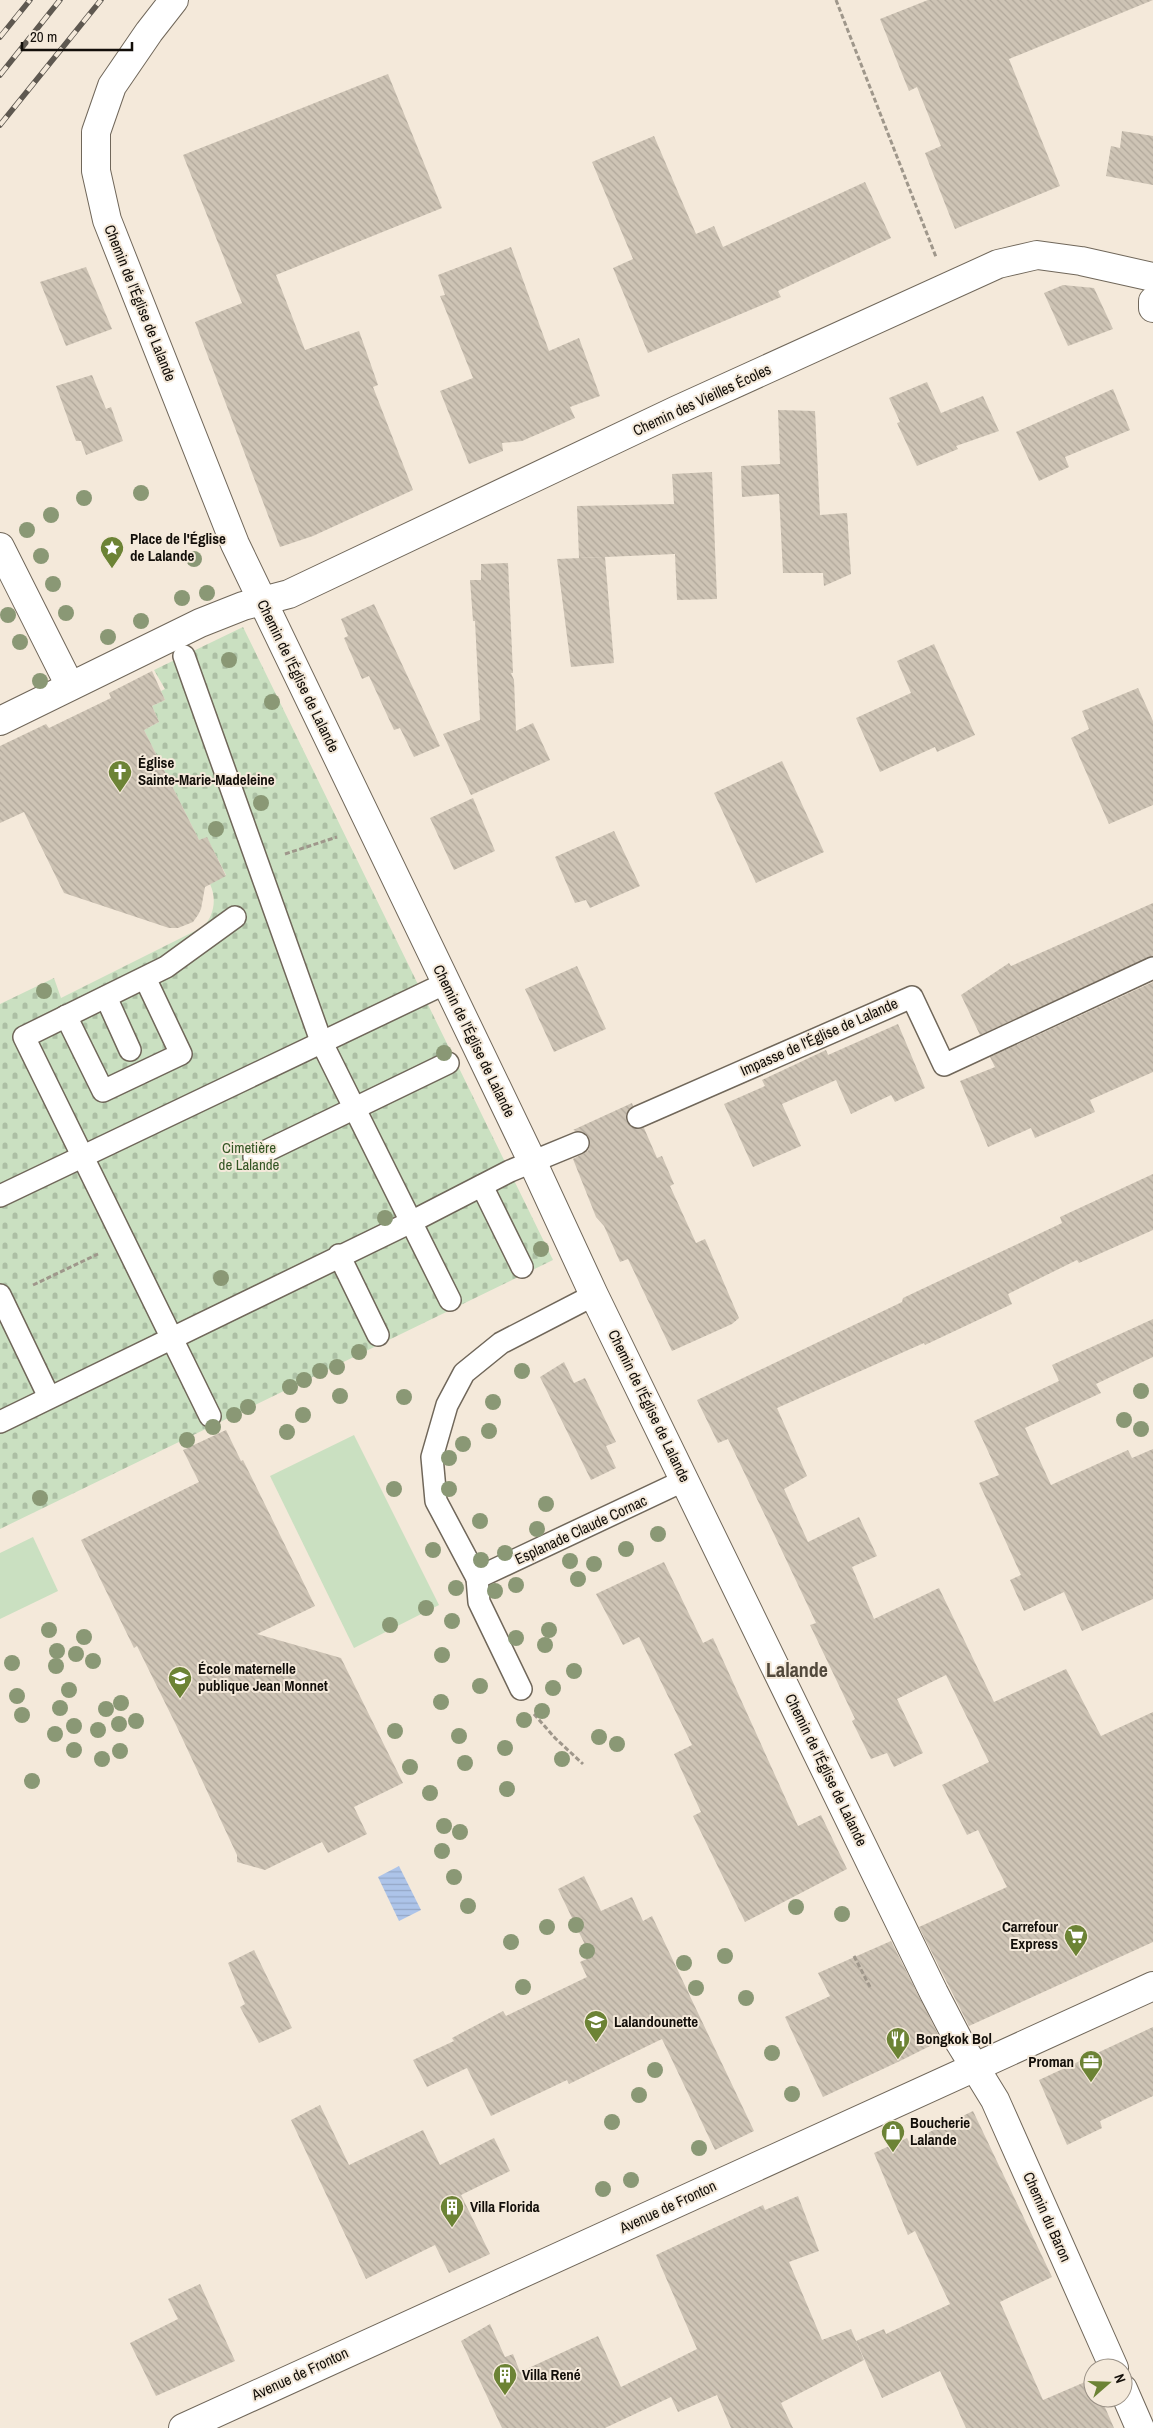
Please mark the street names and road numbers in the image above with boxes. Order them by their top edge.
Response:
street label: Chemin de l'Église de Lalande [99,221,182,384]
street label: Chemin des Vieilles Écoles [629,358,774,441]
street label: Chemin de l'Église de Lalande [252,596,345,756]
street label: Chemin de l'Église de Lalande [428,961,521,1121]
street label: Impasse de l'Église de Lalande [737,992,901,1081]
street label: Chemin de l'Église de Lalande [603,1326,696,1486]
street label: Esplanade Claude Cornac [511,1490,650,1569]
street label: Chemin de l'Église de Lalande [780,1690,873,1850]
street label: Chemin du Baron [1018,2168,1077,2265]
street label: Avenue de Fronton [615,2175,720,2239]
street label: Avenue de Fronton [247,2342,352,2406]

